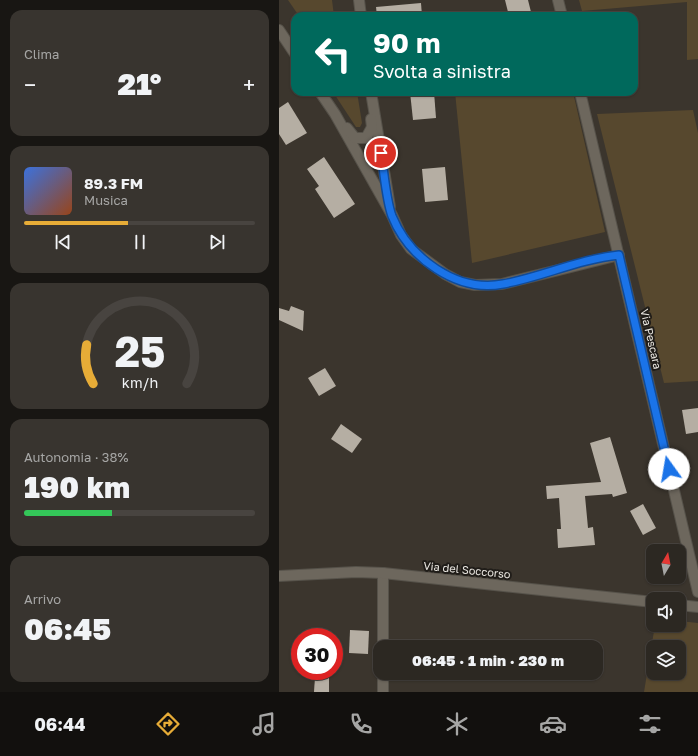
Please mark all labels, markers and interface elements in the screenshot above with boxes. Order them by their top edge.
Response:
text: 90 m [373,26,440,59]
icon: left [307,28,359,80]
text: Clima [24,46,59,62]
text: Svolta a sinistra [373,60,511,82]
text: 21° [117,66,162,102]
text: − [24,71,36,98]
text: + [243,71,255,98]
pin [364,136,398,170]
icon: arrive [370,142,392,164]
text: 89.3 FM [84,174,143,192]
text: Musica [84,192,128,208]
icon: previous [52,231,74,253]
icon: pause [129,231,151,253]
icon: next [206,231,228,253]
street label: Via Pescara [638,308,665,370]
text: 25 [114,326,165,376]
text: km/h [121,374,158,391]
position arrow [648,448,690,490]
text: Autonomia · 38% [24,449,128,465]
text: 190 km [24,469,130,505]
north arrow [646,544,686,584]
map controls [646,544,686,680]
street label: Via del Soccorso [423,558,512,581]
text: Arrivo [24,591,61,607]
button: sound [646,592,686,632]
text: 06:45 [24,611,111,647]
speed limit sign: 30 [291,628,343,680]
button: layers [646,640,686,680]
text: 06:45 · 1 min · 230 m [412,651,564,669]
icon: directions [154,710,182,738]
icon: music [250,710,278,738]
icon: phone [347,710,375,738]
icon: climate [443,710,471,738]
icon: car [539,710,567,738]
icon: filters [636,710,664,738]
text: 06:44 [34,713,86,735]

